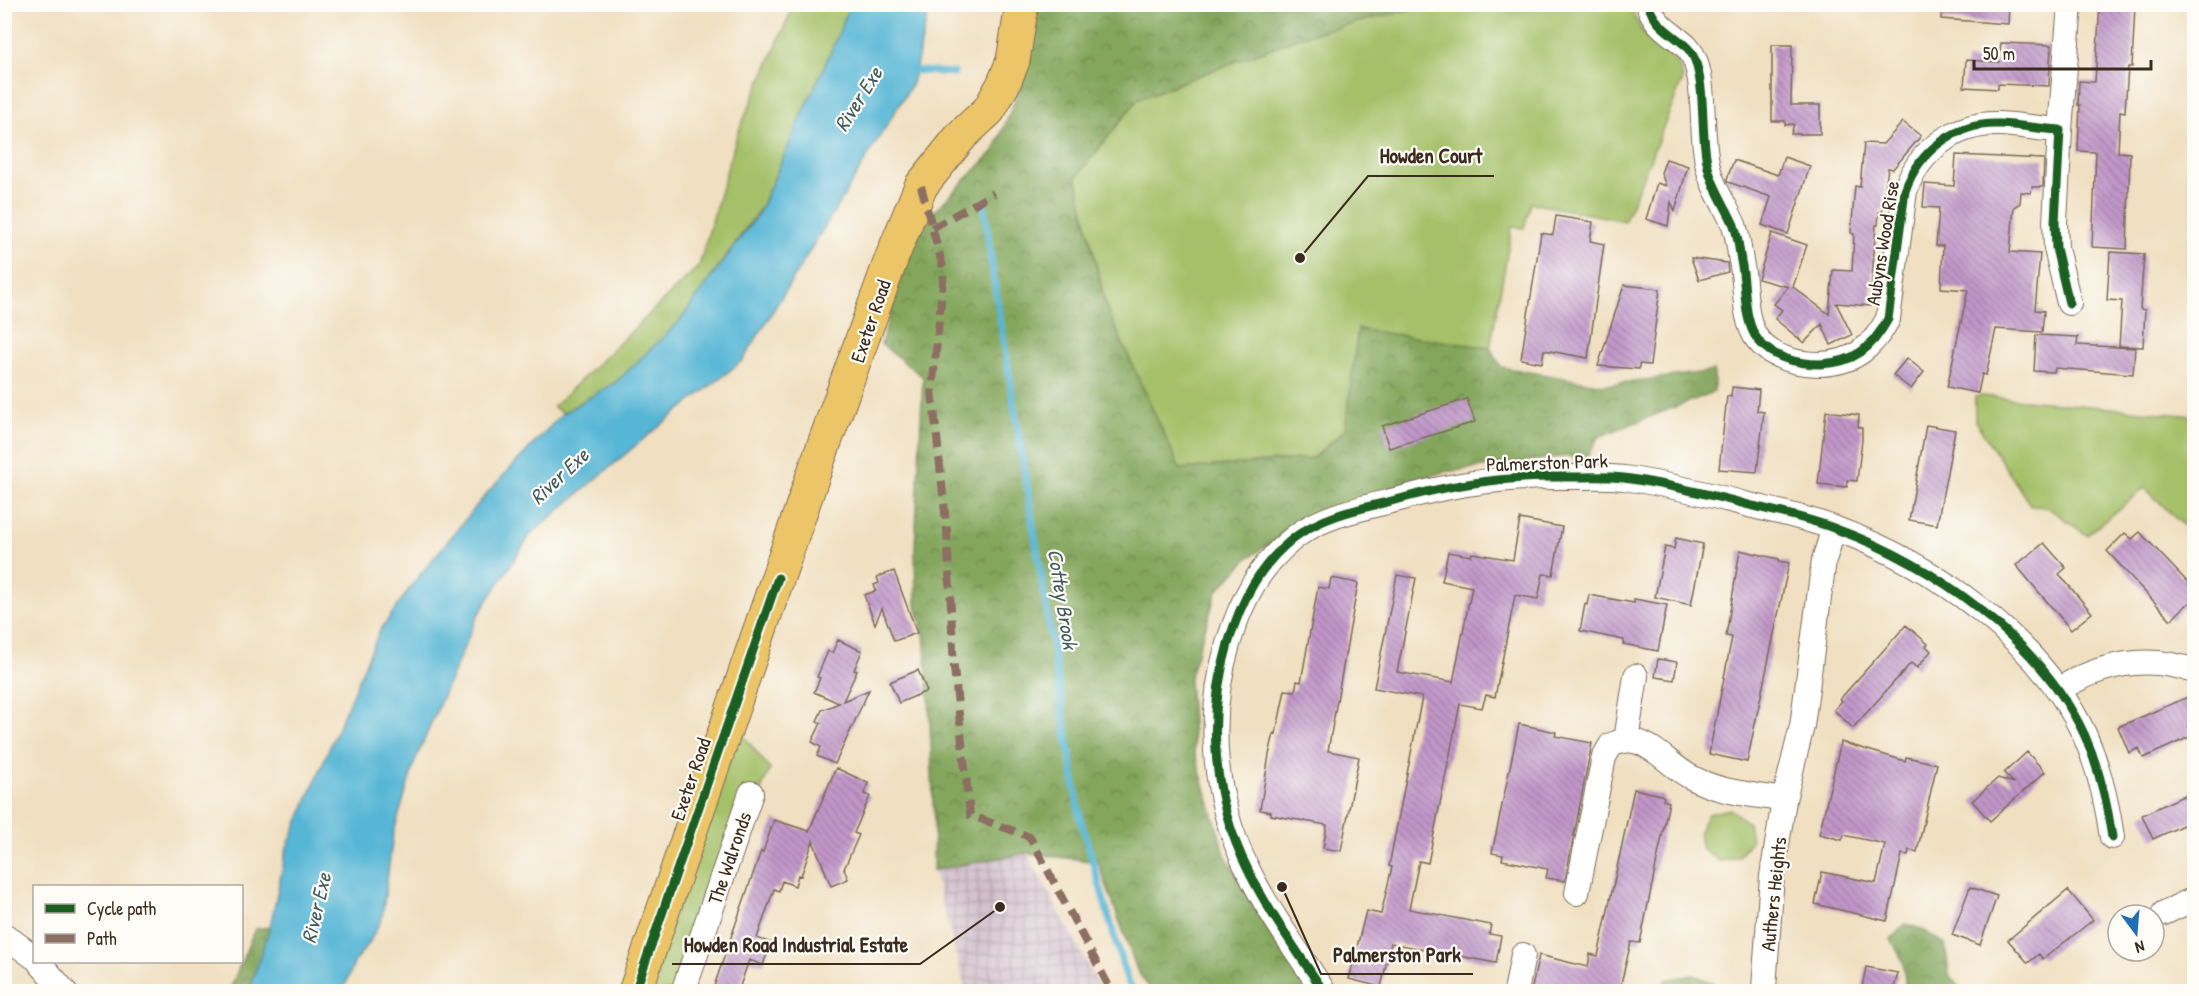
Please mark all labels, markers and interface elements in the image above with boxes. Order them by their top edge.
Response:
scale bar [1974,33,2151,71]
text: 50 m [1983,41,2015,66]
water label: River Exe [827,60,890,137]
callout: Howden Court [1368,137,1494,176]
text: Howden Court [1380,141,1483,170]
street label: Aubyns Wood Rise [1859,179,1905,307]
street label: Exeter Road [843,276,897,366]
water label: River Exe [523,440,596,511]
street label: Palmerston Park [1486,446,1608,478]
water label: Cottey Brook [1041,547,1086,653]
street label: Exeter Road [663,734,717,824]
street label: The Walronds [701,808,758,908]
street label: Authers Heights [1754,835,1792,952]
water label: River Exe [294,869,338,946]
legend [33,885,243,963]
text: Cycle path [87,896,157,921]
north arrow [2106,903,2166,963]
callout: Howden Road Industrial Estate [672,925,920,964]
text: Path [87,926,117,951]
text: Howden Road Industrial Estate [684,930,909,959]
callout: Palmerston Park [1321,935,1473,974]
text: N [2133,936,2147,959]
text: Palmerston Park [1333,940,1461,969]

